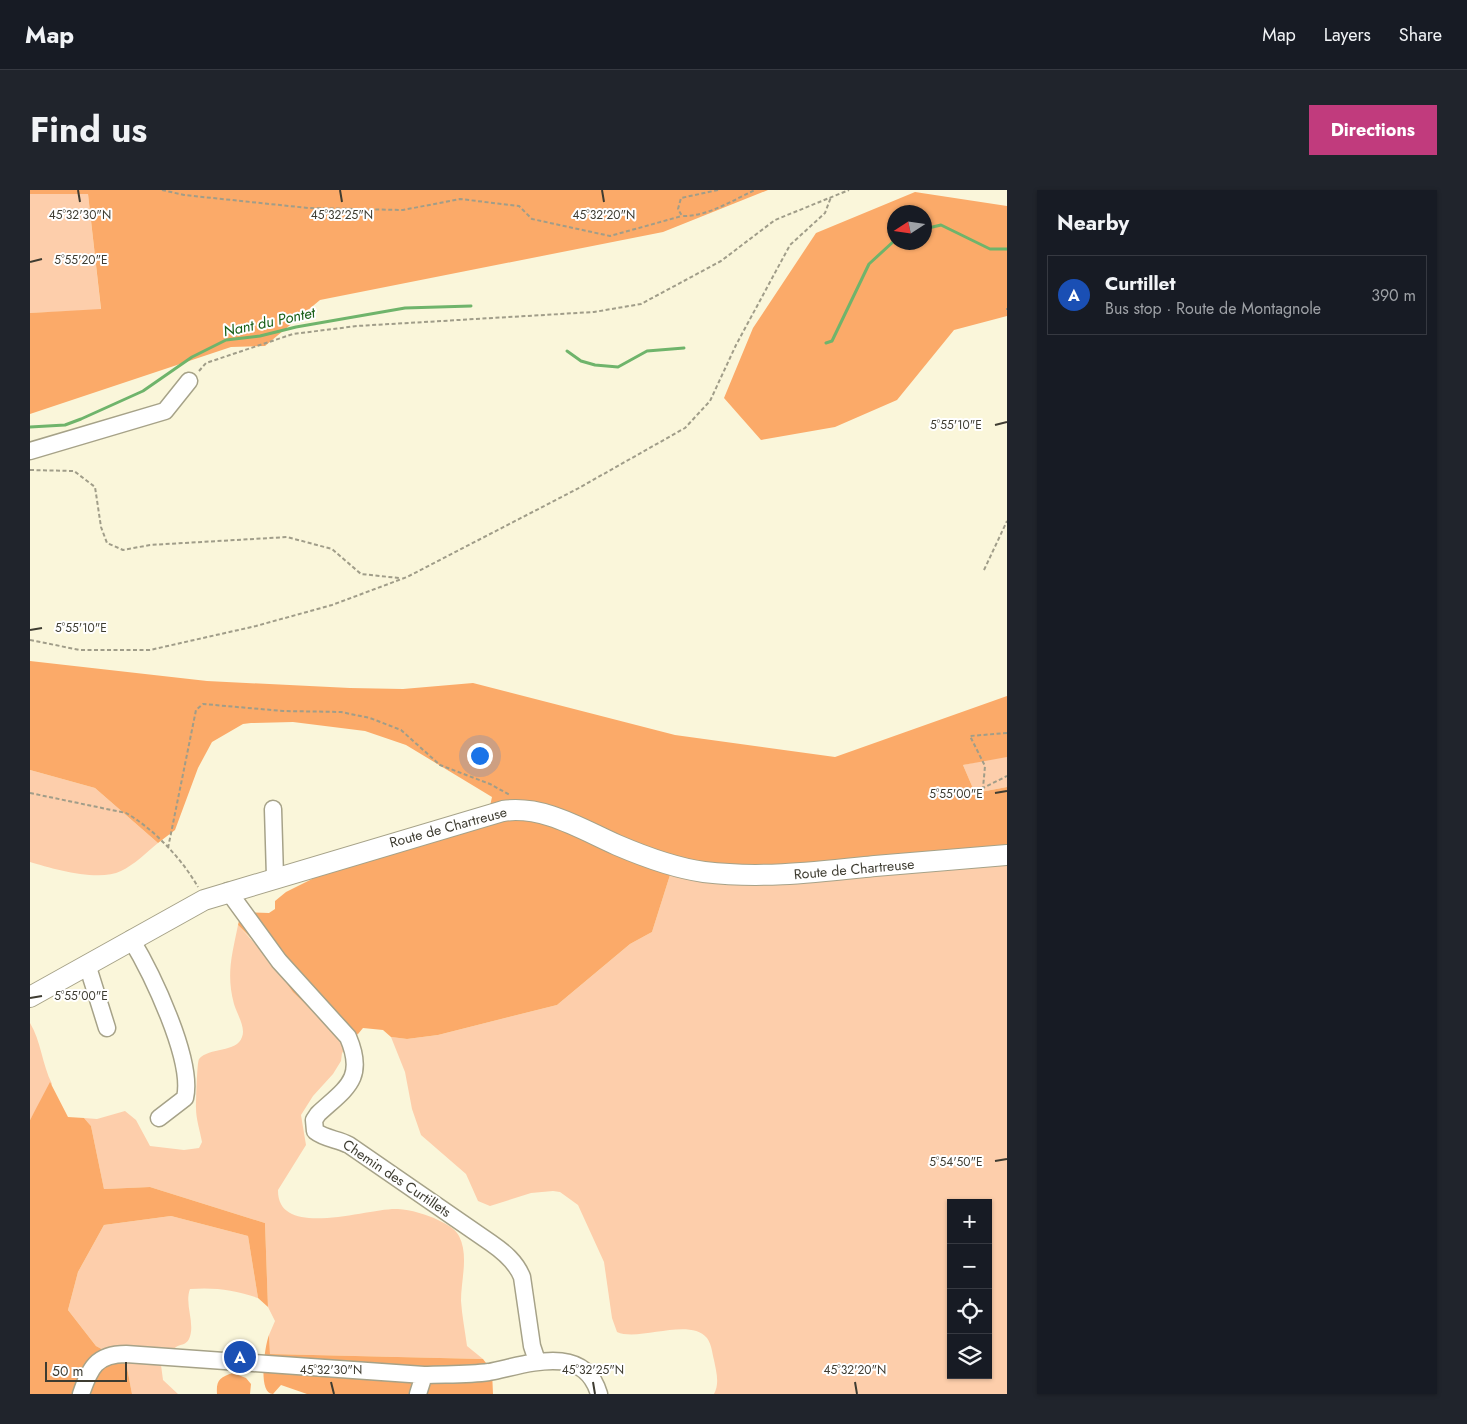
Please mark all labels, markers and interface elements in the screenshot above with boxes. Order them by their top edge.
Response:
text: Map [25,17,74,52]
text: Map [1262,22,1296,48]
text: Layers [1324,22,1371,48]
text: Share [1399,22,1442,48]
text: Find us [30,105,147,155]
button: Directions [1309,105,1437,155]
north arrow [887,205,932,250]
text: 45°32'30"N [49,206,111,224]
text: 45°32'25"N [311,206,373,224]
text: 45°32'20"N [573,206,635,224]
text: Nearby [1057,208,1129,238]
text: 5°55'20"E [54,251,108,269]
text: Curtillet [1105,270,1176,297]
text: A [1068,284,1080,307]
text: 390 m [1371,284,1416,307]
text: Bus stop · Route de Montagnole [1105,297,1321,320]
water label: Nant du Pontet [221,301,318,342]
text: 5°55'10"E [930,416,982,434]
text: 5°55'10"E [55,619,107,637]
your location [467,743,493,769]
text: 5°55'00"E [929,785,983,803]
street label: Route de Chartreuse [387,802,509,852]
street label: Route de Chartreuse [793,854,915,884]
text: 5°55'00"E [54,987,108,1005]
street label: Chemin des Curtillets [339,1134,455,1222]
text: 5°54'50"E [929,1153,983,1171]
map controls [947,1199,992,1379]
button: + [947,1199,992,1244]
button: − [947,1244,992,1289]
button: locate [947,1289,992,1334]
button: layers [947,1334,992,1379]
pin: A [224,1338,256,1376]
scale bar [45,1359,128,1382]
text: 50 m [52,1361,83,1381]
text: 45°32'30"N [300,1361,362,1379]
text: 45°32'25"N [562,1361,624,1379]
text: 45°32'20"N [824,1361,886,1379]

